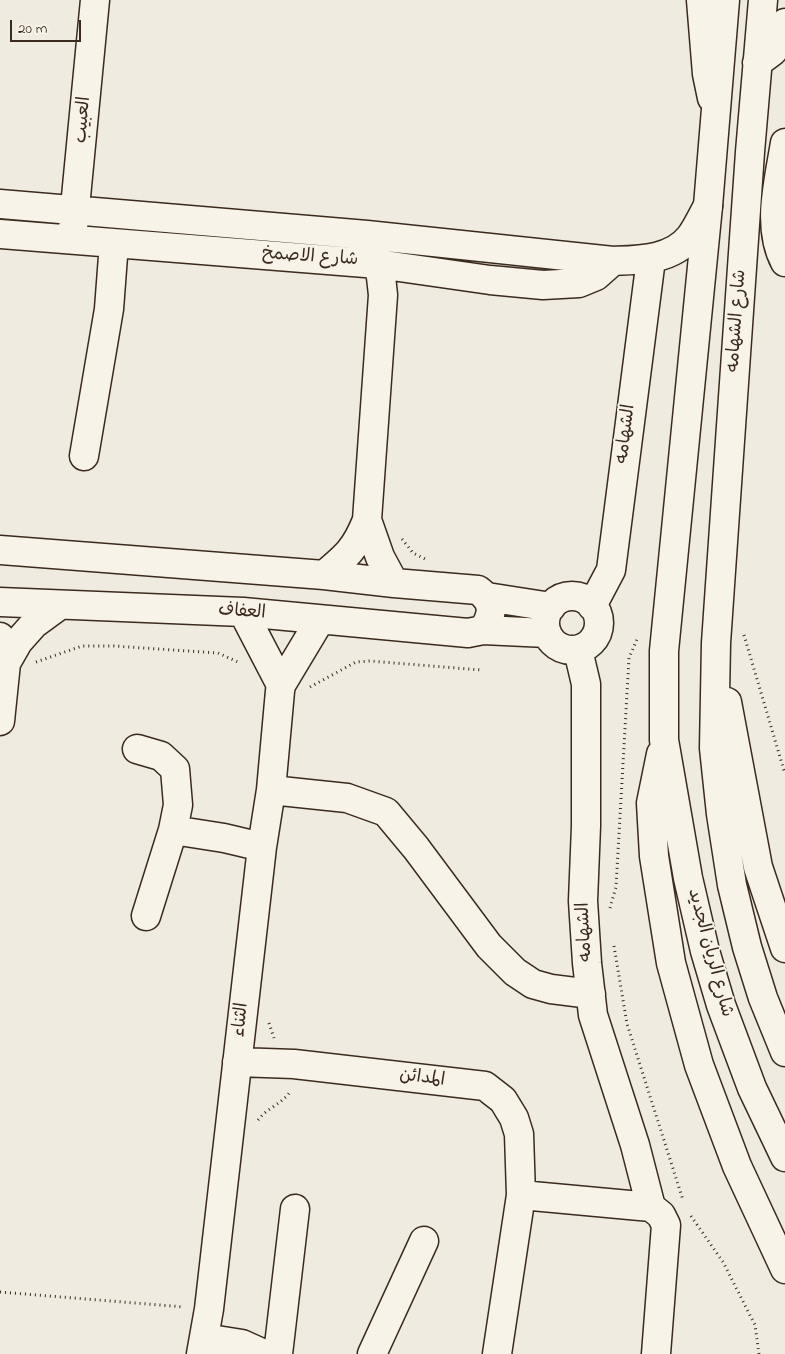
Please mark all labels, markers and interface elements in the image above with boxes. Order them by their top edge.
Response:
scale bar [12,10,84,42]
text: 20 m [18,18,47,40]
street label: العبيب [71,96,97,144]
street label: شارع الاصمخ [261,244,359,272]
street label: شارع الشهامه [724,269,752,373]
street label: الشهامه [613,403,641,465]
street label: العفاف [218,601,266,625]
street label: شارع الريان الجديد [681,886,737,1020]
street label: الشهامه [574,902,598,962]
street label: الثناء [229,1002,255,1038]
street label: المدائن [398,1065,446,1093]

